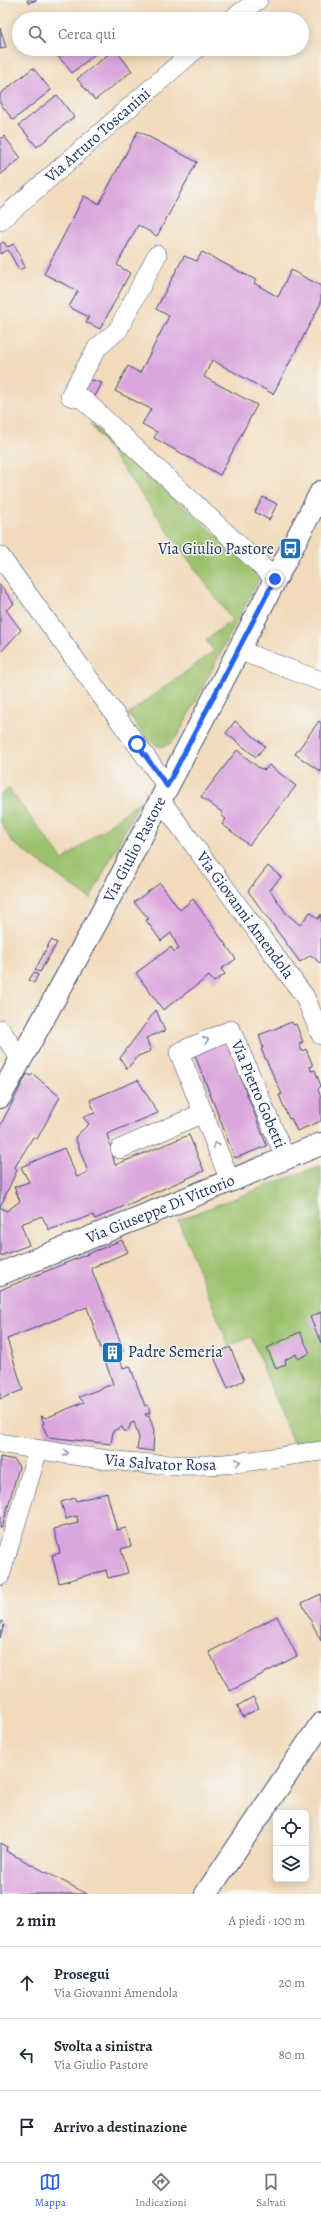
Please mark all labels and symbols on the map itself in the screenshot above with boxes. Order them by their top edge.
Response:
street label: Via Arturo Toscanini [40,83,155,188]
bus stop icon: Via Giulio Pastore [277,536,303,562]
place label: Via Giulio Pastore [157,538,274,560]
route end [266,570,284,588]
route start [128,735,146,753]
street label: Via Giulio Pastore [98,793,171,907]
street label: Via Giovanni Amendola [191,846,299,984]
street label: Via Pietro Gobetti [225,1036,291,1152]
one-way arrow [202,1037,209,1045]
one-way arrow [213,1141,221,1149]
street label: Via Giuseppe Di Vittorio [82,1169,238,1249]
building icon: Padre Semeria [99,1339,125,1365]
place label: Padre Semeria [128,1341,223,1363]
one-way arrow [63,1448,69,1457]
street label: Via Salvator Rosa [102,1448,218,1476]
one-way arrow [234,1458,241,1467]

